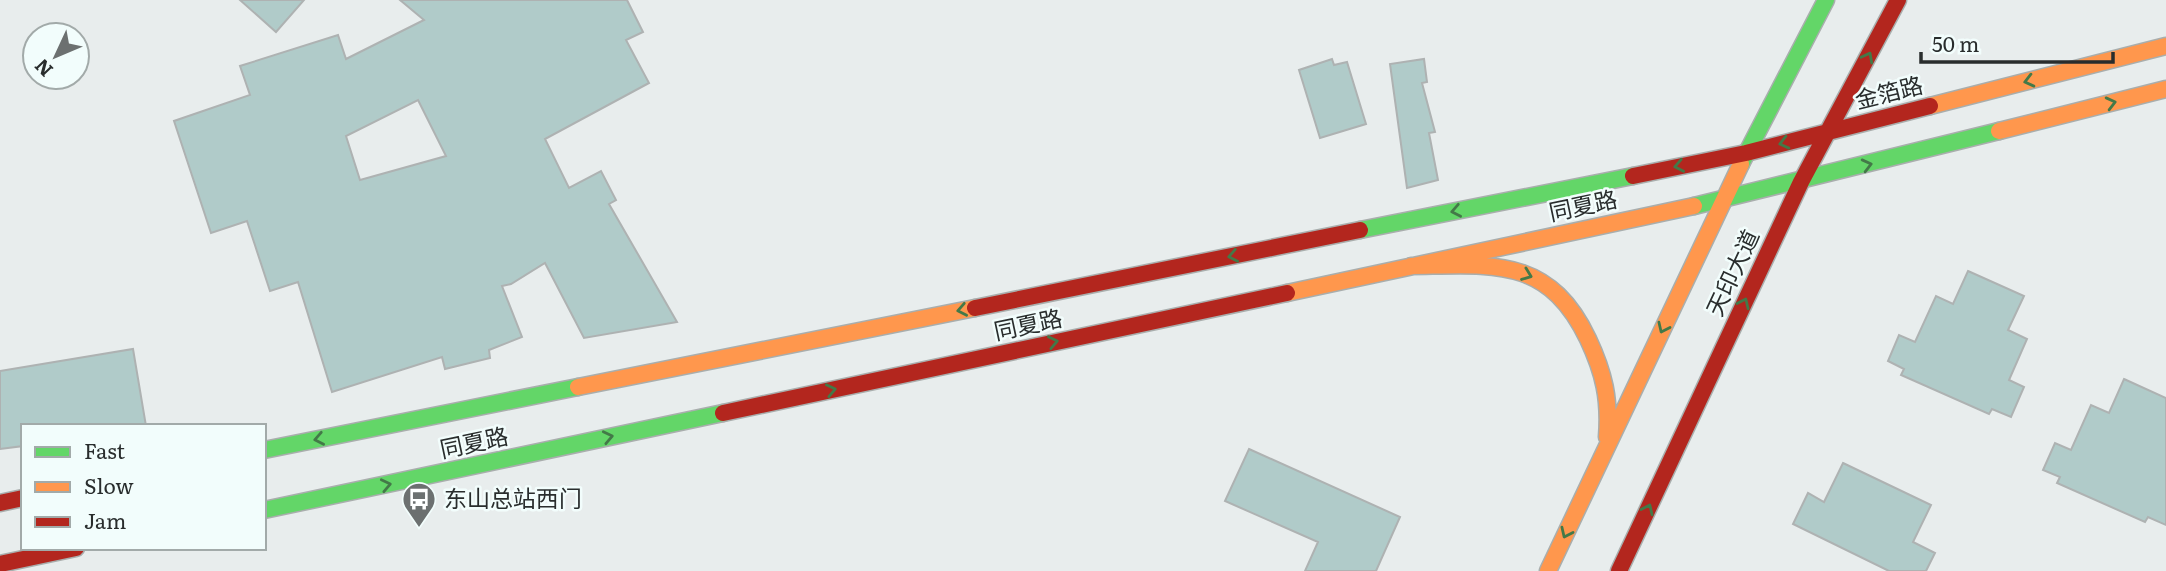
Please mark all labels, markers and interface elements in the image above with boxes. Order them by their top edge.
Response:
north arrow [21,21,91,91]
scale bar [1921,21,2114,65]
text: 50 m [1932,27,1979,58]
one-way arrow [1860,51,1873,64]
text: N [27,53,59,84]
street label: 金箔路 [1851,66,1926,116]
one-way arrow [2023,73,2035,87]
one-way arrow [2105,97,2117,111]
one-way arrow [1778,135,1790,149]
one-way arrow [1673,158,1685,173]
one-way arrow [1861,159,1873,173]
street label: 同夏路 [1545,180,1620,228]
one-way arrow [1450,203,1462,218]
street label: 天印大道 [1696,223,1766,321]
one-way arrow [1227,247,1239,262]
one-way arrow [1521,267,1533,281]
one-way arrow [1736,298,1750,310]
street label: 同夏路 [990,299,1065,347]
one-way arrow [956,302,968,317]
one-way arrow [1657,321,1671,333]
one-way arrow [1047,336,1059,351]
one-way arrow [825,383,837,398]
street label: 同夏路 [436,417,511,465]
legend [21,424,266,550]
one-way arrow [313,431,325,446]
one-way arrow [602,431,614,446]
text: Fast [84,434,125,465]
text: Slow [84,469,134,500]
one-way arrow [380,478,392,493]
bus stop icon: 东山总站西门 [400,480,438,529]
place label: 东山总站西门 [444,480,582,514]
text: Jam [84,504,126,535]
one-way arrow [1640,504,1654,516]
one-way arrow [1560,526,1574,538]

